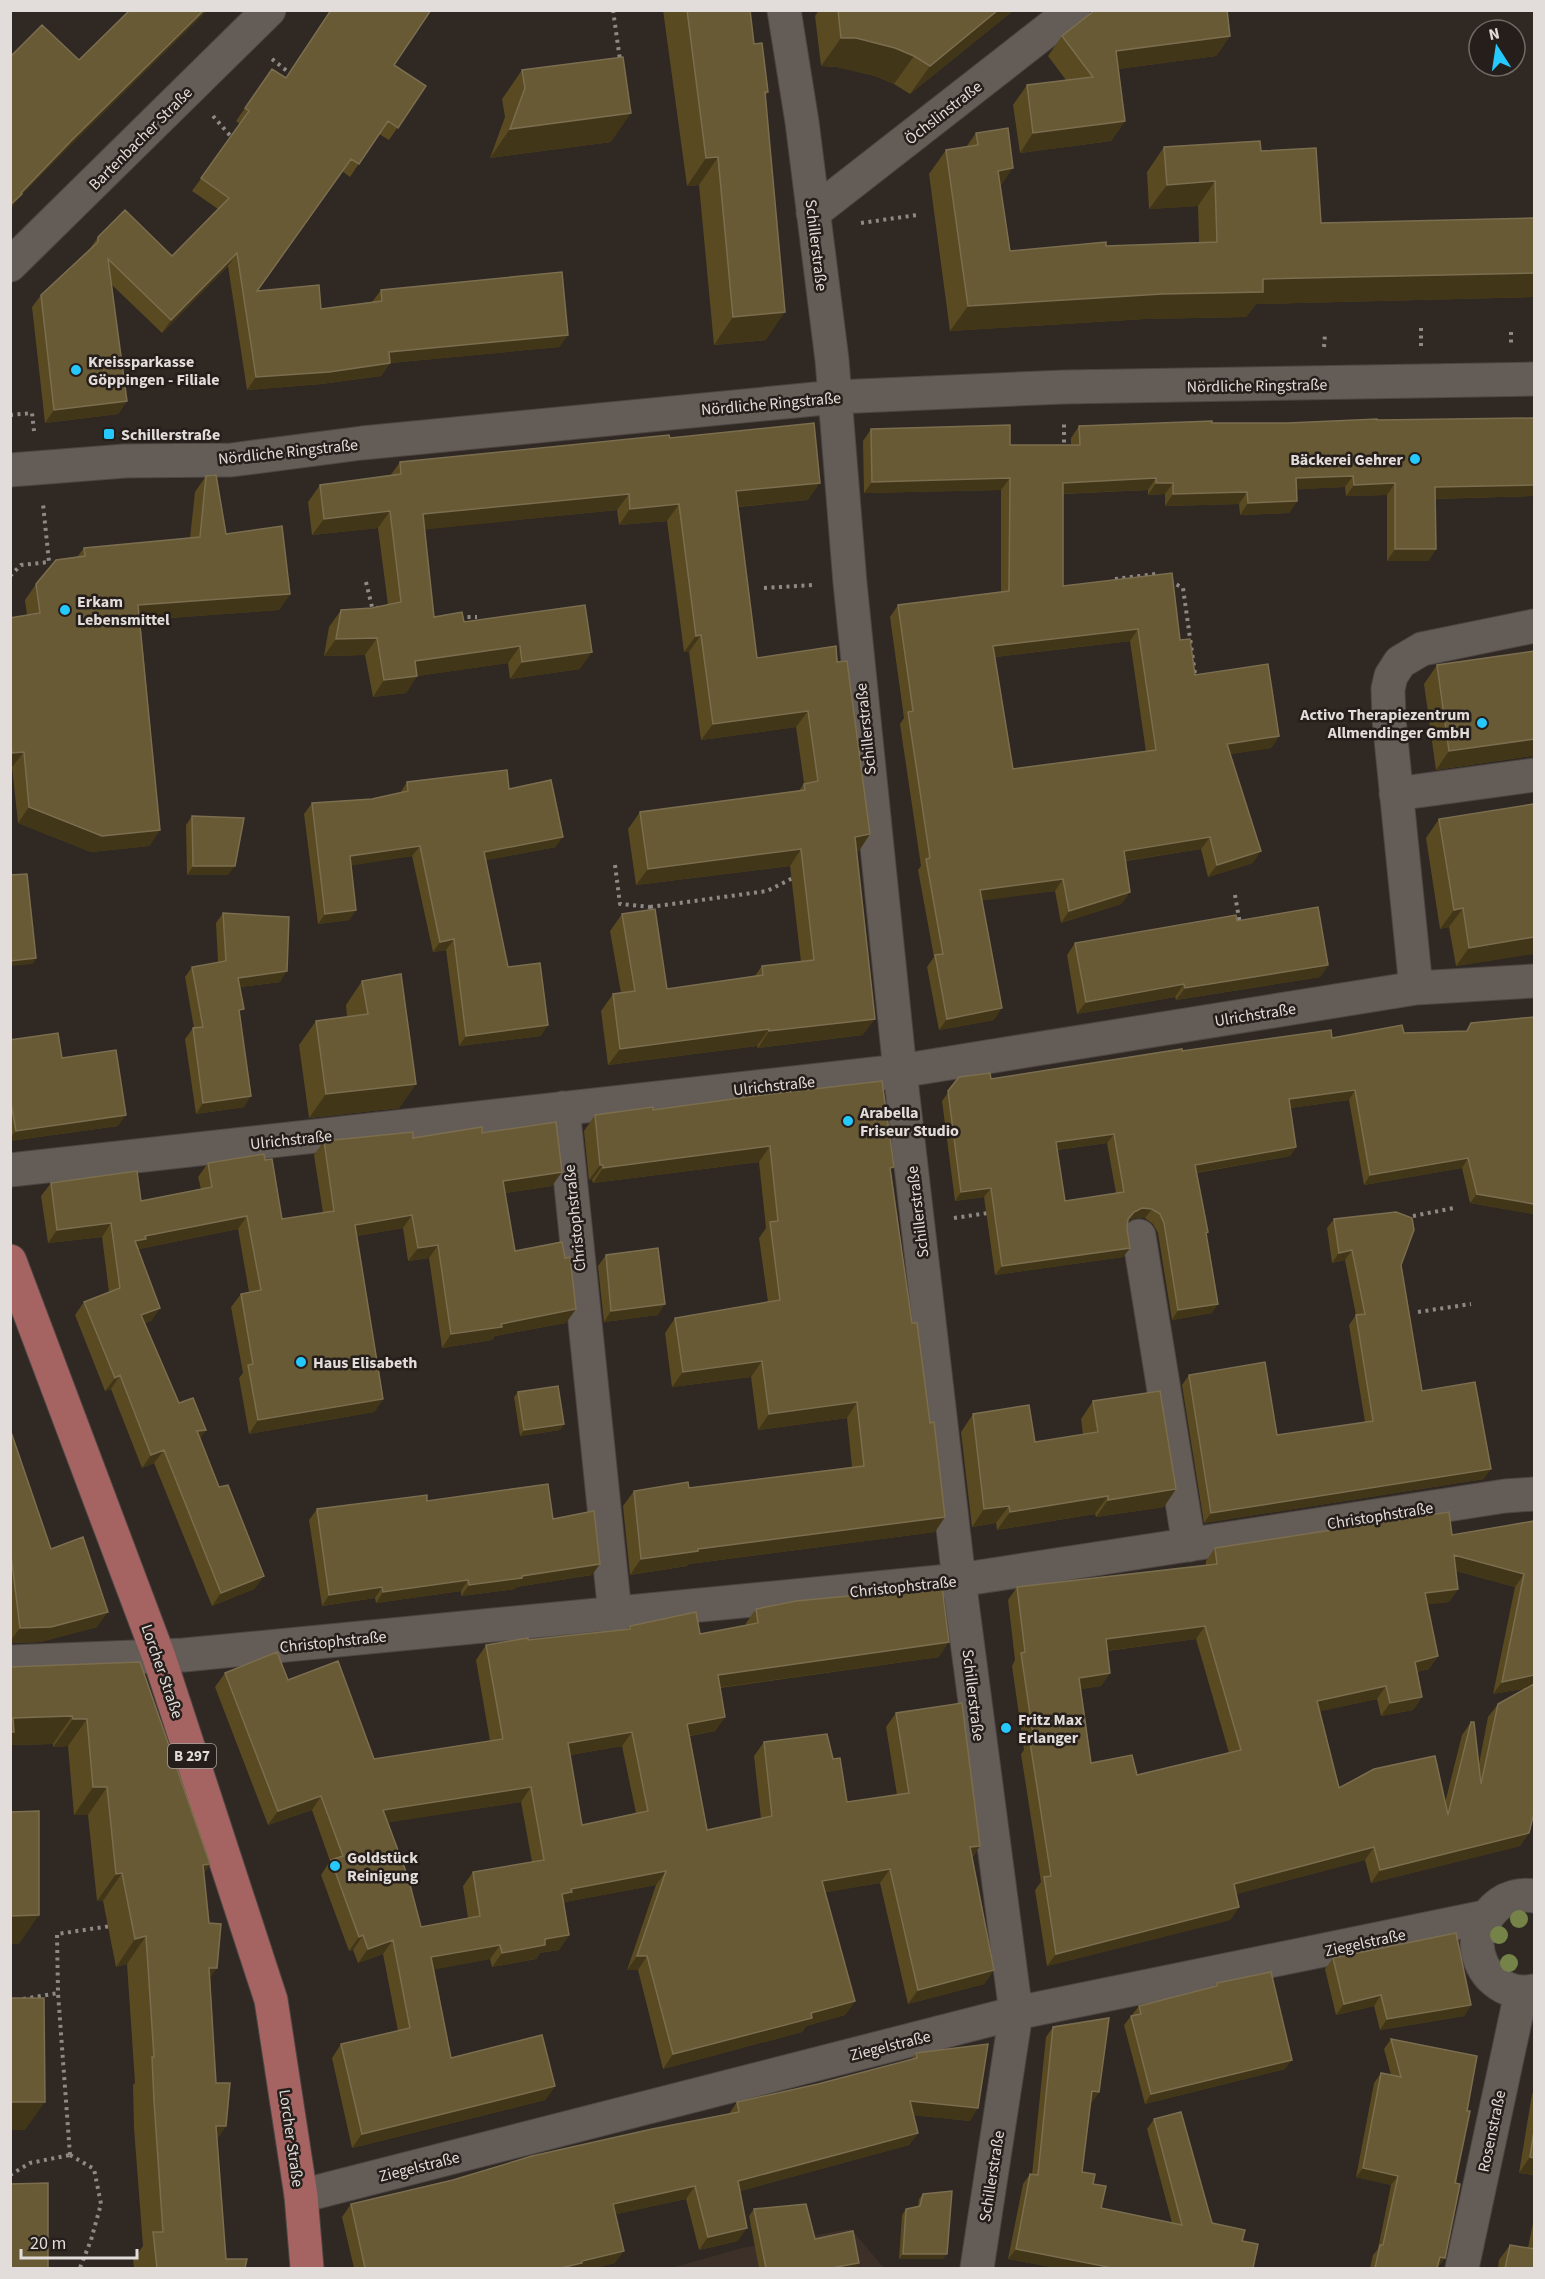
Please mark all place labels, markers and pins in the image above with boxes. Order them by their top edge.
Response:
place label: Kreissparkasse Göppingen - Filiale [88,351,220,391]
marker: Kreissparkasse Göppingen - Filiale [69,363,83,377]
place label: Schillerstraße [121,424,220,446]
marker: Schillerstraße [102,427,116,441]
place label: Bäckerei Gehrer [1290,449,1404,471]
marker: Bäckerei Gehrer [1408,452,1422,466]
place label: Erkam Lebensmittel [77,591,170,631]
marker: Erkam Lebensmittel [58,603,72,617]
place label: Activo Therapiezentrum Allmendinger GmbH [1299,704,1470,744]
marker: Activo Therapiezentrum Allmendinger GmbH [1475,716,1489,730]
place label: Arabella Friseur Studio [859,1102,959,1142]
marker: Arabella Friseur Studio [841,1114,855,1128]
place label: Haus Elisabeth [313,1352,417,1374]
marker: Haus Elisabeth [294,1355,308,1369]
place label: Fritz Max Erlanger [1018,1709,1082,1749]
marker: Fritz Max Erlanger [999,1721,1013,1735]
place label: Goldstück Reinigung [347,1847,419,1887]
marker: Goldstück Reinigung [328,1859,342,1873]

